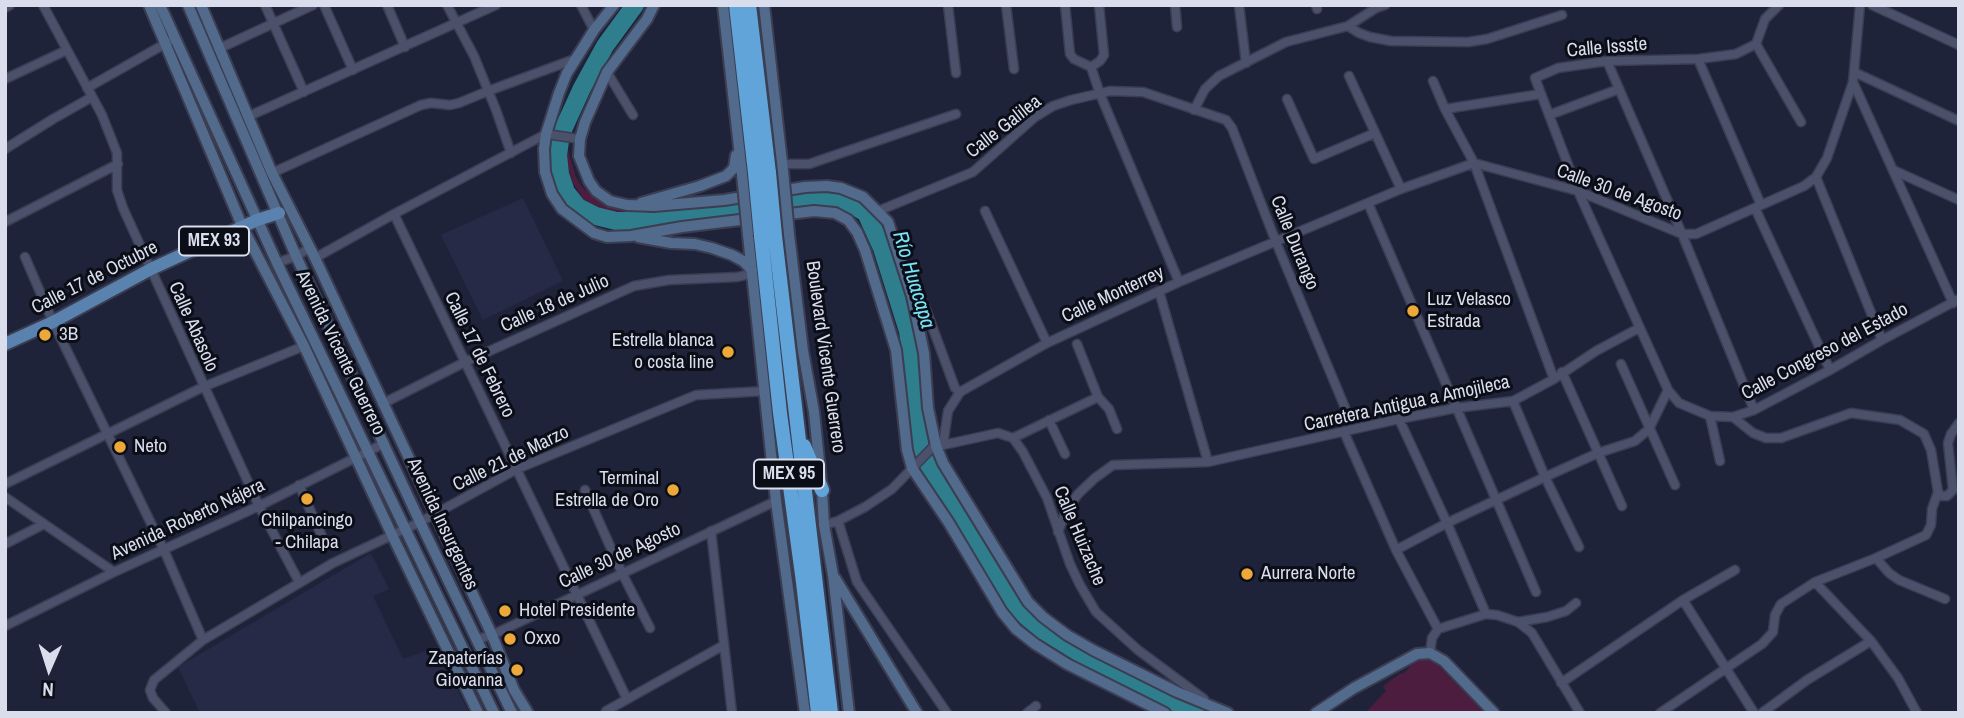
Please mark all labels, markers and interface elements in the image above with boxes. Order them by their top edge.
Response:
street label: Calle Issste [1566,33,1648,63]
street label: Calle Galilea [962,91,1046,163]
street label: Calle 30 de Agosto [1553,160,1685,226]
street label: Calle Durango [1265,193,1323,293]
road number: MEX 93 [179,227,249,256]
water label: Río Huacapa [886,228,940,332]
street label: Calle 17 de Octubre [28,236,162,320]
street label: Boulevard Vicente Guerrero [800,259,850,455]
street label: Calle Monterrey [1058,261,1168,329]
street label: Avenida Vicente Guerrero [290,267,390,439]
street label: Calle 18 de Julio [497,270,613,338]
street label: Calle Abasolo [163,278,223,376]
street label: Calle 17 de Febrero [439,288,519,422]
place label: Luz Velasco Estrada [1427,289,1511,333]
street label: Calle Congreso del Estado [1738,298,1912,406]
marker: Luz Velasco Estrada [1405,303,1421,319]
place label: 3B [59,324,78,346]
marker: 3B [37,327,53,343]
place label: Estrella blanca o costa line [612,330,714,374]
marker: Estrella blanca o costa line [720,344,736,360]
street label: Carretera Antigua a Amojileca [1302,371,1512,437]
street label: Calle 21 de Marzo [449,421,573,497]
place label: Neto [134,436,167,458]
marker: Neto [112,439,128,455]
street label: Avenida Insurgentes [402,455,482,593]
road number: MEX 95 [754,460,824,488]
place label: Terminal Estrella de Oro [555,468,659,512]
street label: Avenida Roberto Nájera [108,474,268,566]
marker: Terminal Estrella de Oro [665,482,681,498]
street label: Calle Huizache [1048,483,1110,589]
marker: Chilpancingo - Chilapa [299,491,315,507]
place label: Chilpancingo - Chilapa [261,510,353,554]
street label: Calle 30 de Agosto [556,518,684,594]
place label: Aurrera Norte [1261,563,1355,585]
marker: Aurrera Norte [1239,566,1255,582]
place label: Hotel Presidente [519,600,635,622]
marker: Hotel Presidente [497,603,513,619]
place label: Oxxo [524,628,560,650]
marker: Oxxo [502,631,518,647]
north arrow [14,634,84,704]
place label: Zapaterías Giovanna [429,648,503,692]
marker: Zapaterías Giovanna [509,662,525,678]
text: N [42,677,54,703]

